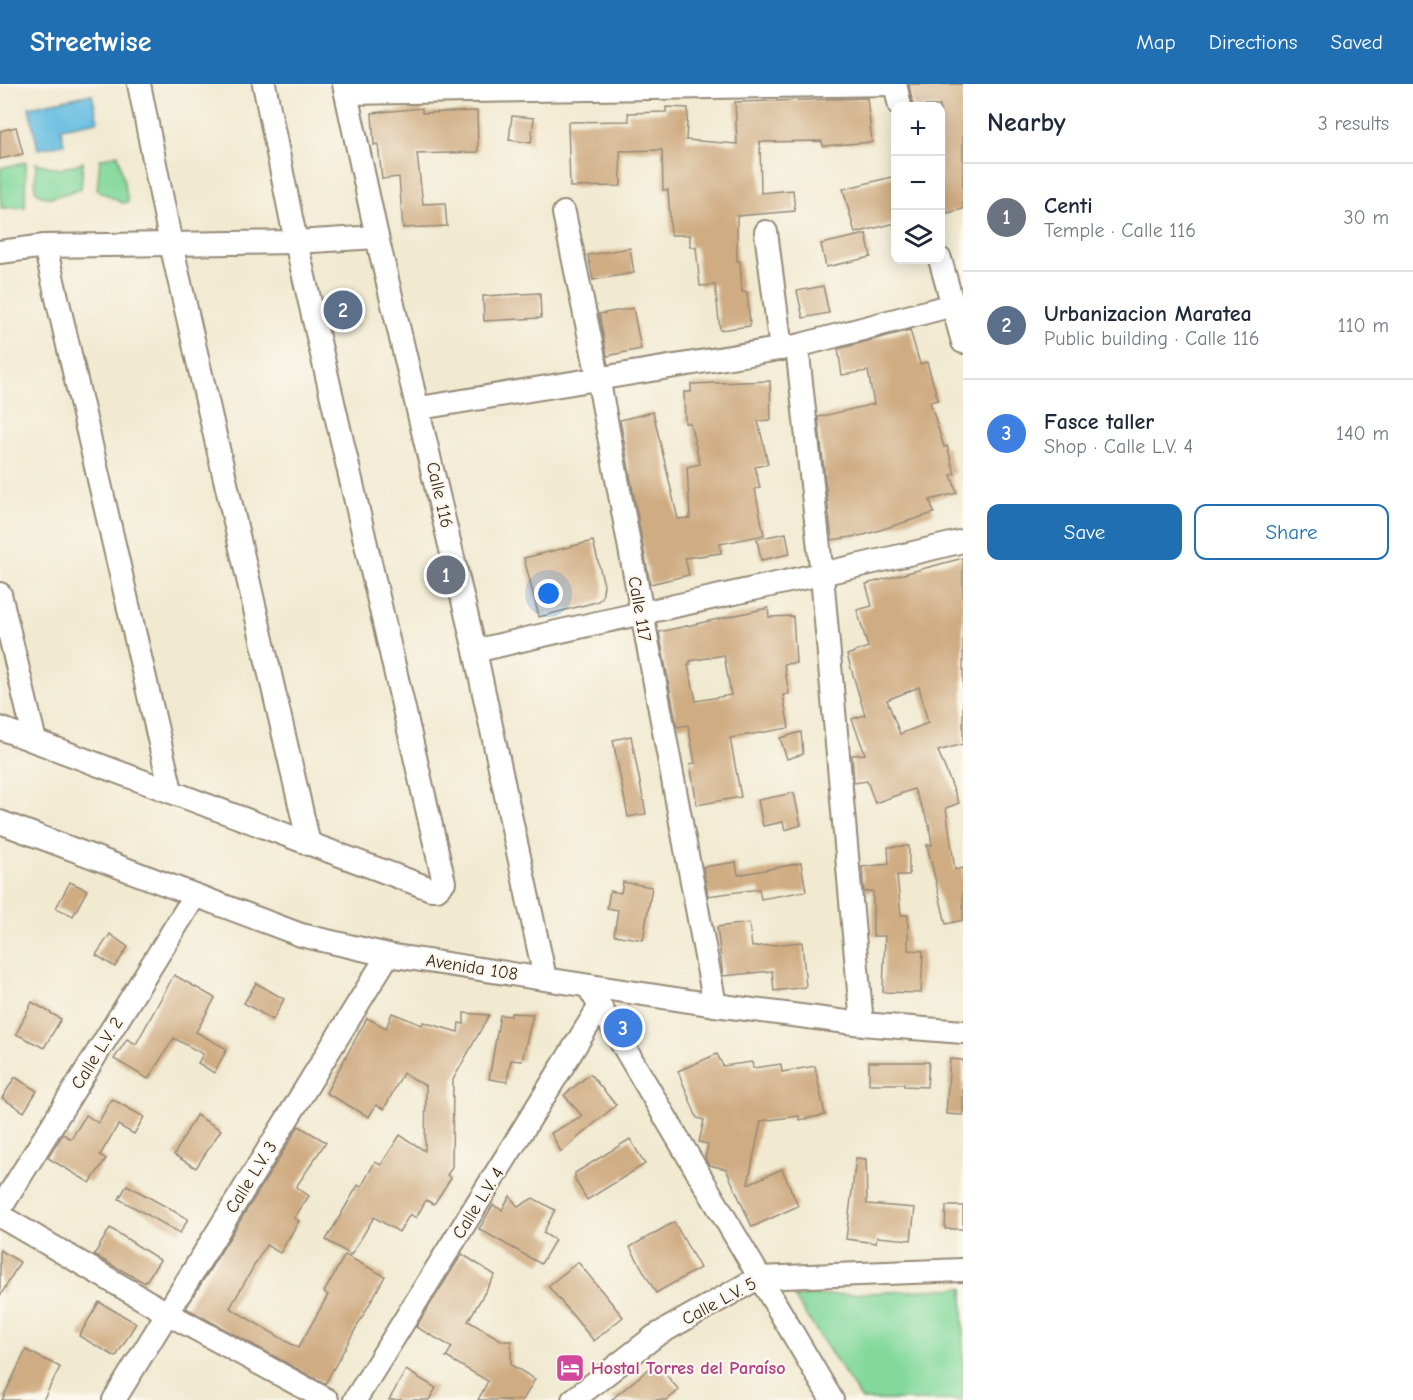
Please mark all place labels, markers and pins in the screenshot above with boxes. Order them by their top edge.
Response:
pin: 2 [324,288,362,332]
pin: 1 [426,552,466,598]
pin: 3 [604,1006,642,1050]
hotel icon: Hostal Torres del Paraíso [554,1352,586,1384]
place label: Hostal Torres del Paraíso [591,1358,785,1379]

